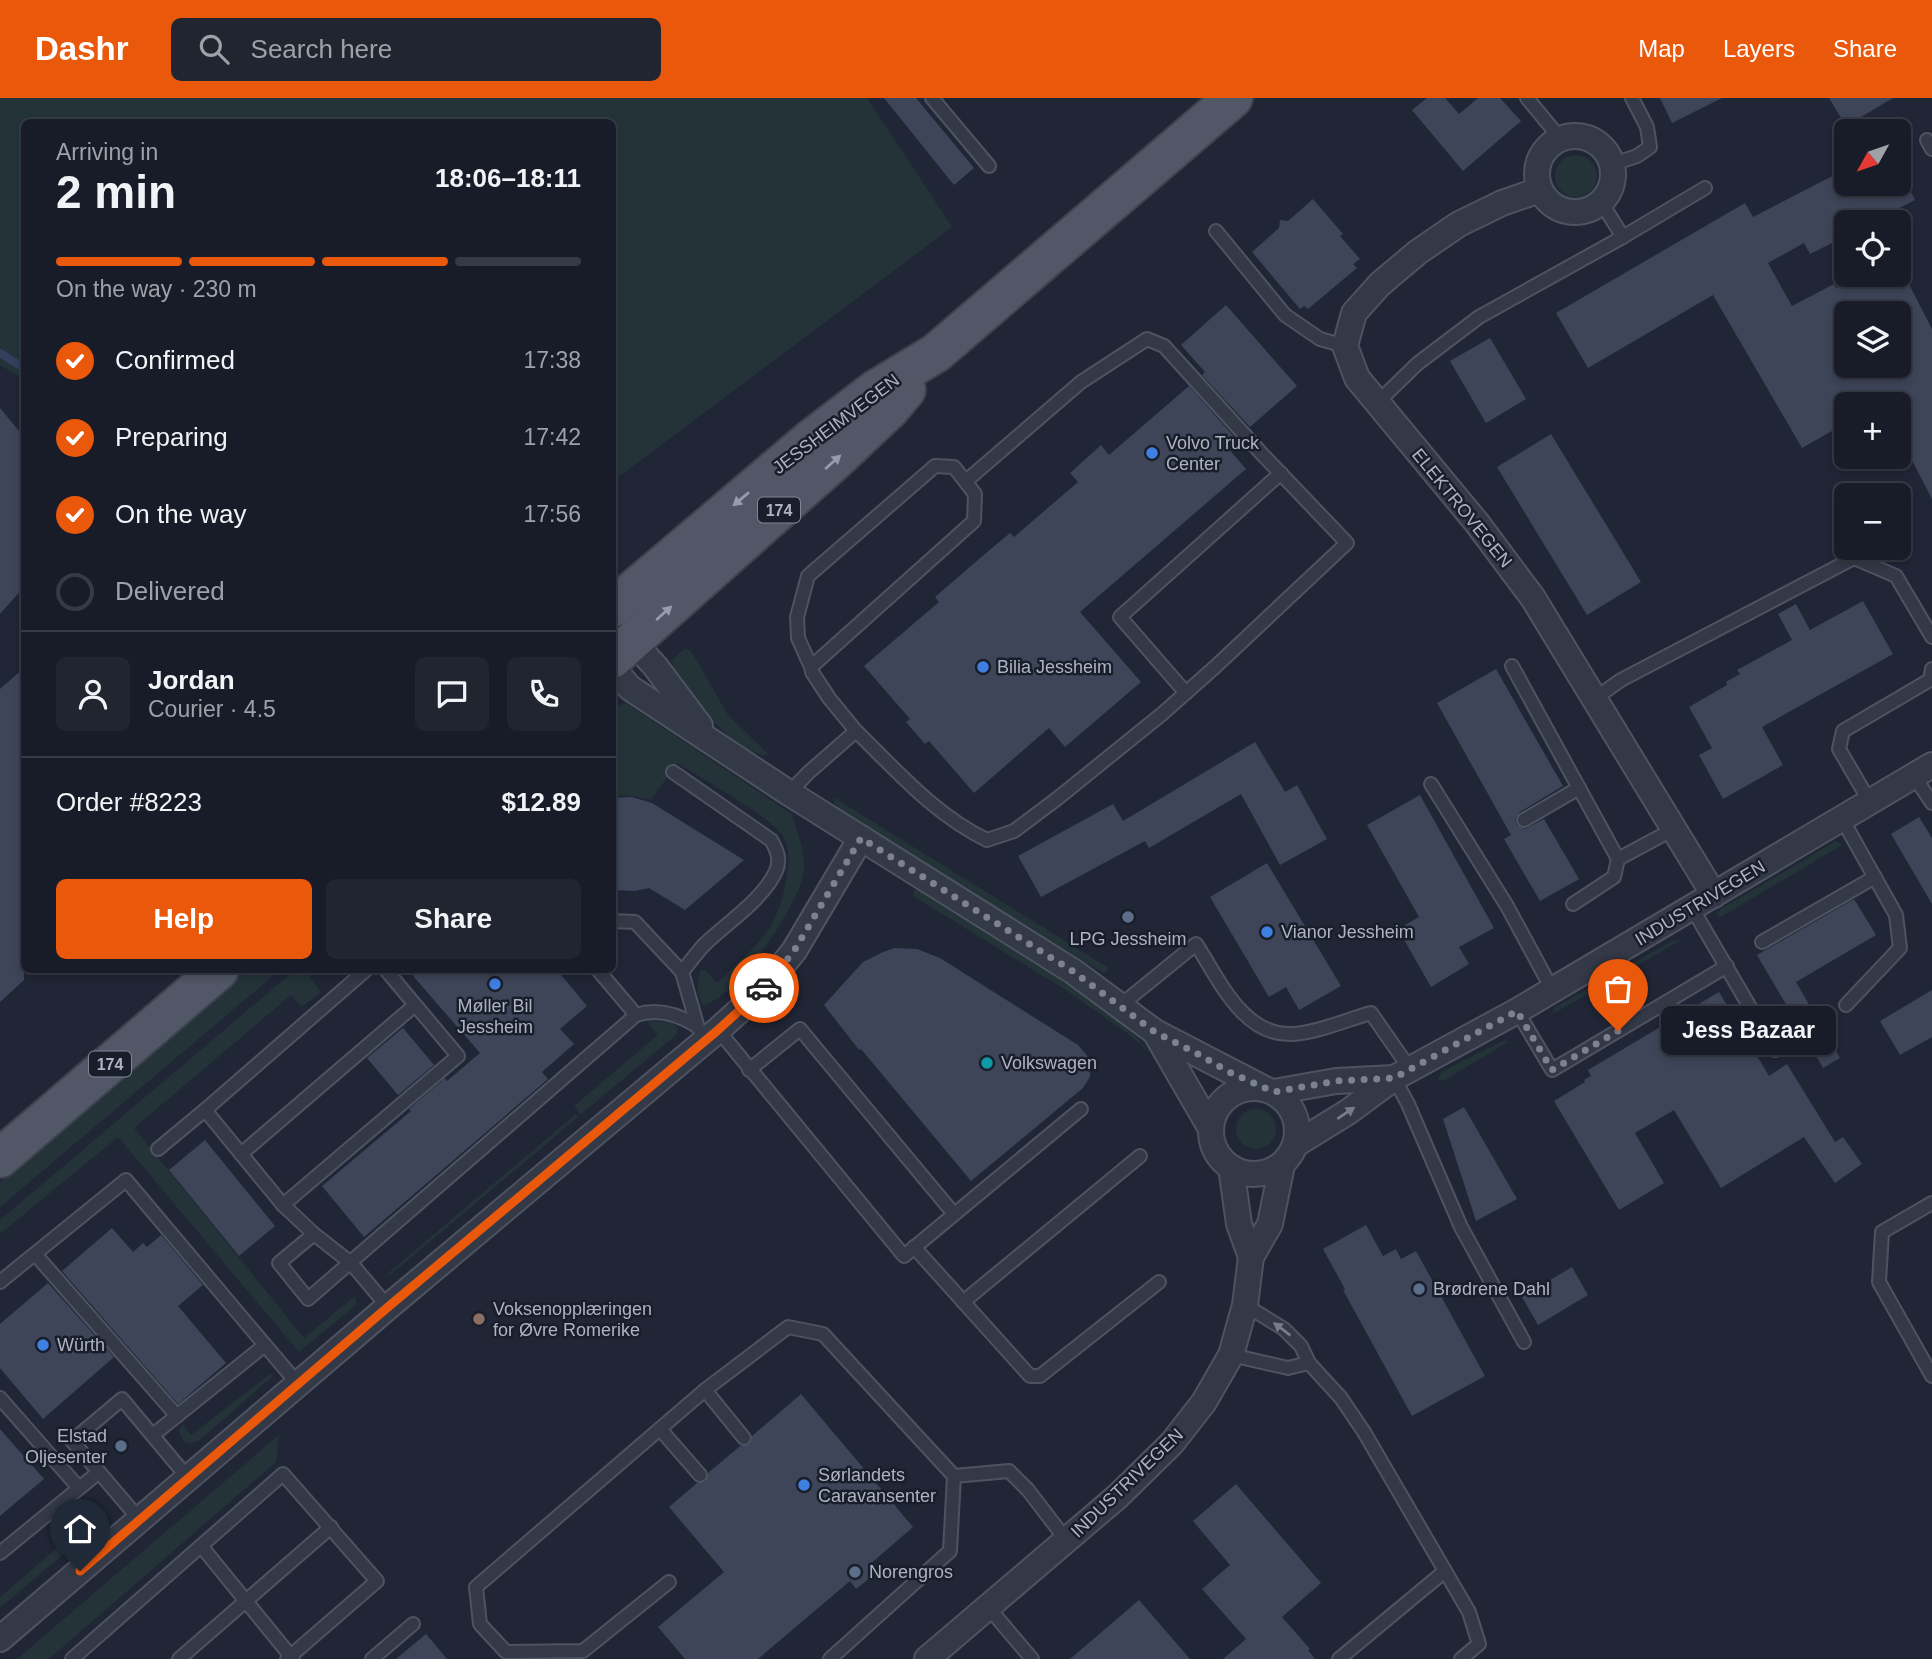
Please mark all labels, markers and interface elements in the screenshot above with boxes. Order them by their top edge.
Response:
search box [171,18,661,81]
text: Dashr [35,30,129,67]
icon: search [195,30,233,68]
text: Search here [251,34,392,64]
text: Map [1638,35,1685,62]
text: Layers [1723,35,1795,62]
text: Share [1833,35,1897,62]
north arrow [1834,119,1911,196]
map controls [1834,119,1911,560]
text: Arriving in [56,139,158,165]
text: 18:06–18:11 [435,163,581,193]
text: 2 min [56,166,176,218]
button: locate [1834,210,1911,287]
text: On the way · 230 m [56,276,257,302]
button: layers [1834,301,1911,378]
icon: check [56,342,94,380]
text: Confirmed [115,345,235,375]
text: 17:38 [523,347,581,373]
street label: JESSHEIMVEGEN [769,370,903,478]
button: + [1834,392,1911,469]
icon: check [56,419,94,457]
text: Preparing [115,422,228,452]
text: 17:42 [523,424,581,450]
place label: Volvo Truck Center [1166,433,1260,474]
marker: Volvo Truck Center [1144,445,1160,461]
street label: ELEKTROVEGEN [1408,445,1516,571]
one-way arrow [824,454,842,470]
button: − [1834,483,1911,560]
one-way arrow [732,492,750,507]
icon: check [56,496,94,534]
road number: 174 [758,498,800,522]
text: On the way [115,499,247,529]
text: 17:56 [523,501,581,527]
text: Delivered [115,576,225,606]
one-way arrow [655,606,672,622]
button: person [56,657,130,731]
button: chat [415,657,489,731]
button: phone [507,657,581,731]
place label: Bilia Jessheim [997,657,1112,677]
marker: Bilia Jessheim [975,659,991,675]
text: Jordan [148,665,235,695]
text: Courier · 4.5 [148,696,276,722]
text: Order #8223 [56,787,202,817]
text: $12.89 [501,787,581,817]
street label: INDUSTRIVEGEN [1631,856,1769,950]
button: Help [56,879,312,959]
button: Share [326,879,581,959]
marker: LPG Jessheim [1120,909,1136,925]
place label: Vianor Jessheim [1281,922,1414,942]
marker: Vianor Jessheim [1259,924,1275,940]
place label: LPG Jessheim [1069,929,1187,949]
courier [729,953,799,1023]
pin [1588,959,1648,1031]
icon: car [745,969,783,1007]
icon: bag [1599,970,1637,1008]
marker: Møller Bil Jessheim [487,976,503,992]
place label: Møller Bil Jessheim [457,996,533,1037]
callout: Jess Bazaar [1660,1006,1835,1056]
text: Jess Bazaar [1682,1017,1815,1043]
road number: 174 [89,1052,131,1076]
place label: Volkswagen [1001,1053,1097,1073]
marker: Volkswagen [979,1055,995,1071]
one-way arrow [1336,1106,1356,1119]
place label: Brødrene Dahl [1433,1279,1550,1299]
marker: Brødrene Dahl [1411,1281,1427,1297]
place label: Voksenopplæringen for Øvre Romerike [493,1299,652,1340]
marker: Voksenopplæringen for Øvre Romerike [471,1311,487,1327]
one-way arrow [1273,1323,1291,1337]
place label: Würth [57,1335,105,1355]
marker: Würth [35,1337,51,1353]
street label: INDUSTRIVEGEN [1067,1424,1187,1542]
place label: Elstad Oljesenter [25,1426,107,1467]
marker: Elstad Oljesenter [113,1438,129,1454]
place label: Sørlandets Caravansenter [818,1465,936,1506]
marker: Sørlandets Caravansenter [796,1477,812,1493]
pin [50,1499,110,1571]
icon: home [61,1510,99,1548]
place label: Norengros [869,1562,953,1582]
marker: Norengros [847,1564,863,1580]

